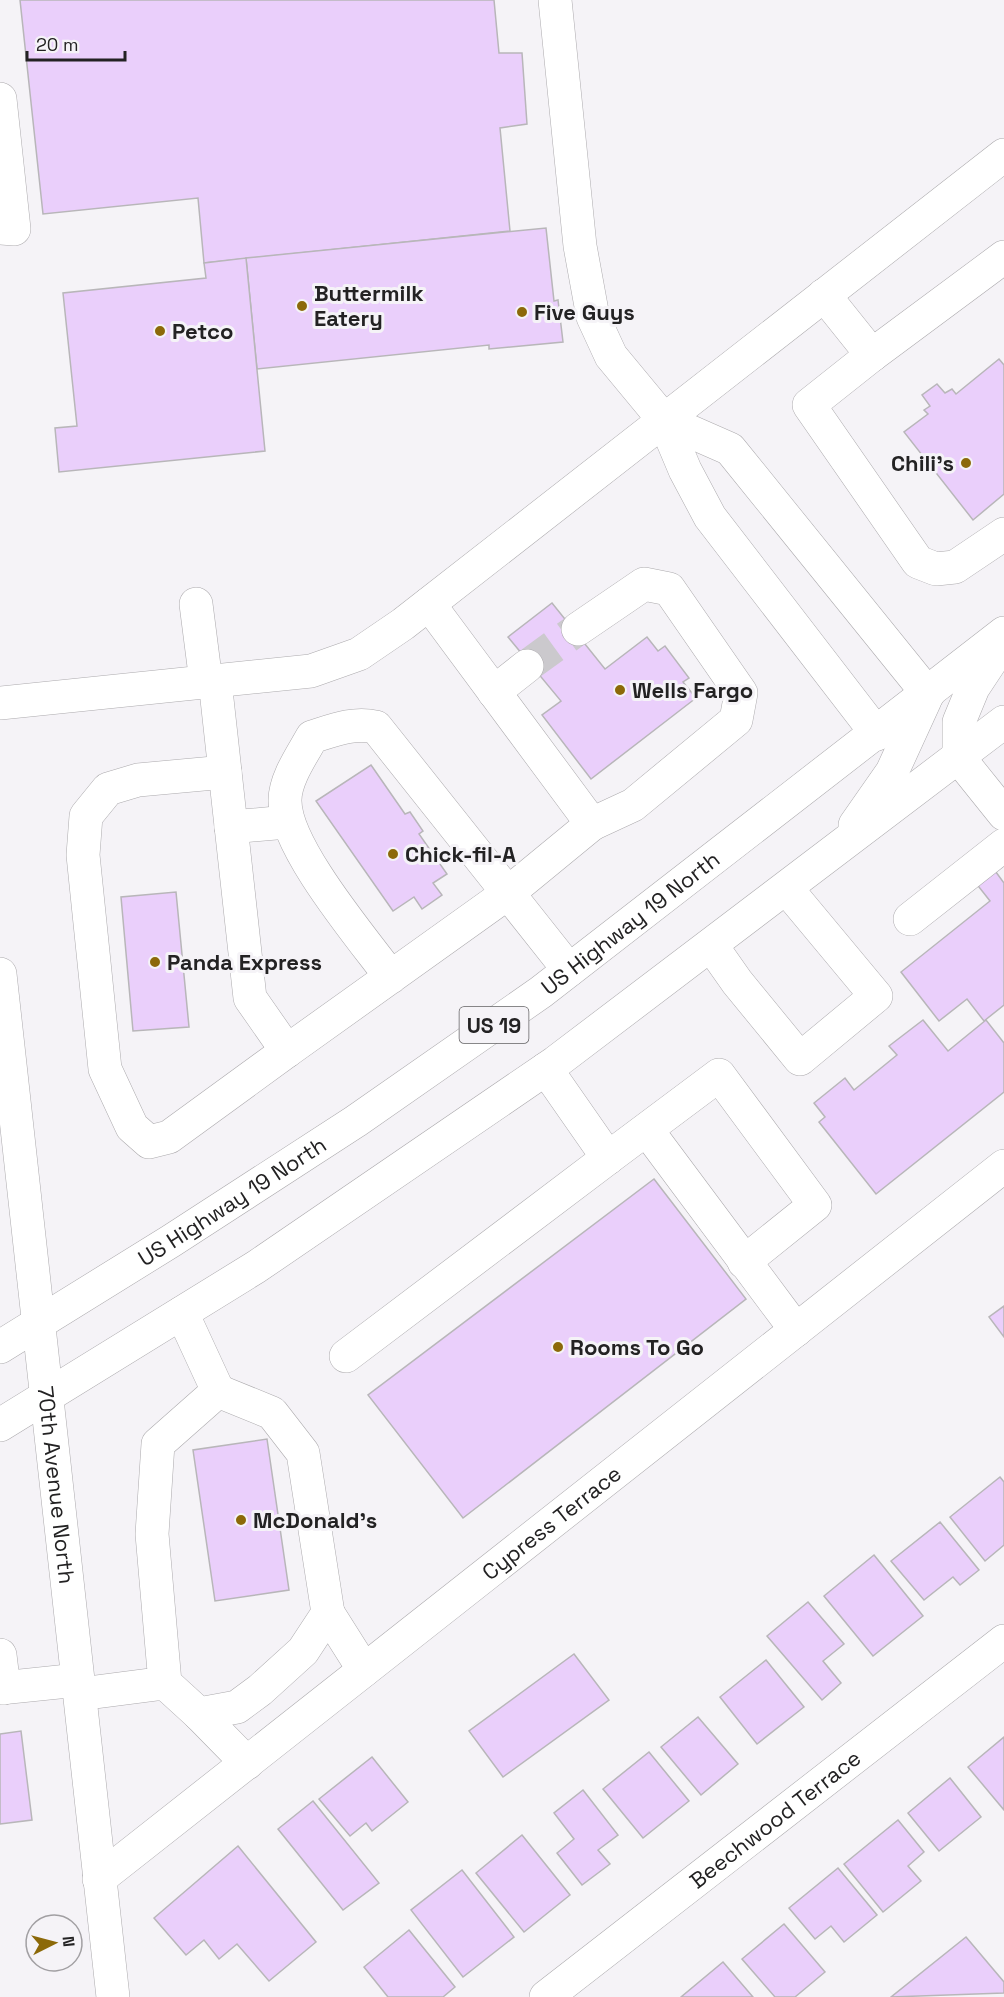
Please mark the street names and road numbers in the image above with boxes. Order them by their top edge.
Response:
street label: US Highway 19 North [535,845,725,1001]
road number: US 19 [460,1007,528,1043]
street label: US Highway 19 North [133,1130,331,1272]
street label: 70th Avenue North [32,1385,81,1585]
street label: Cypress Terrace [476,1459,627,1586]
street label: Beechwood Terrace [684,1744,866,1894]

